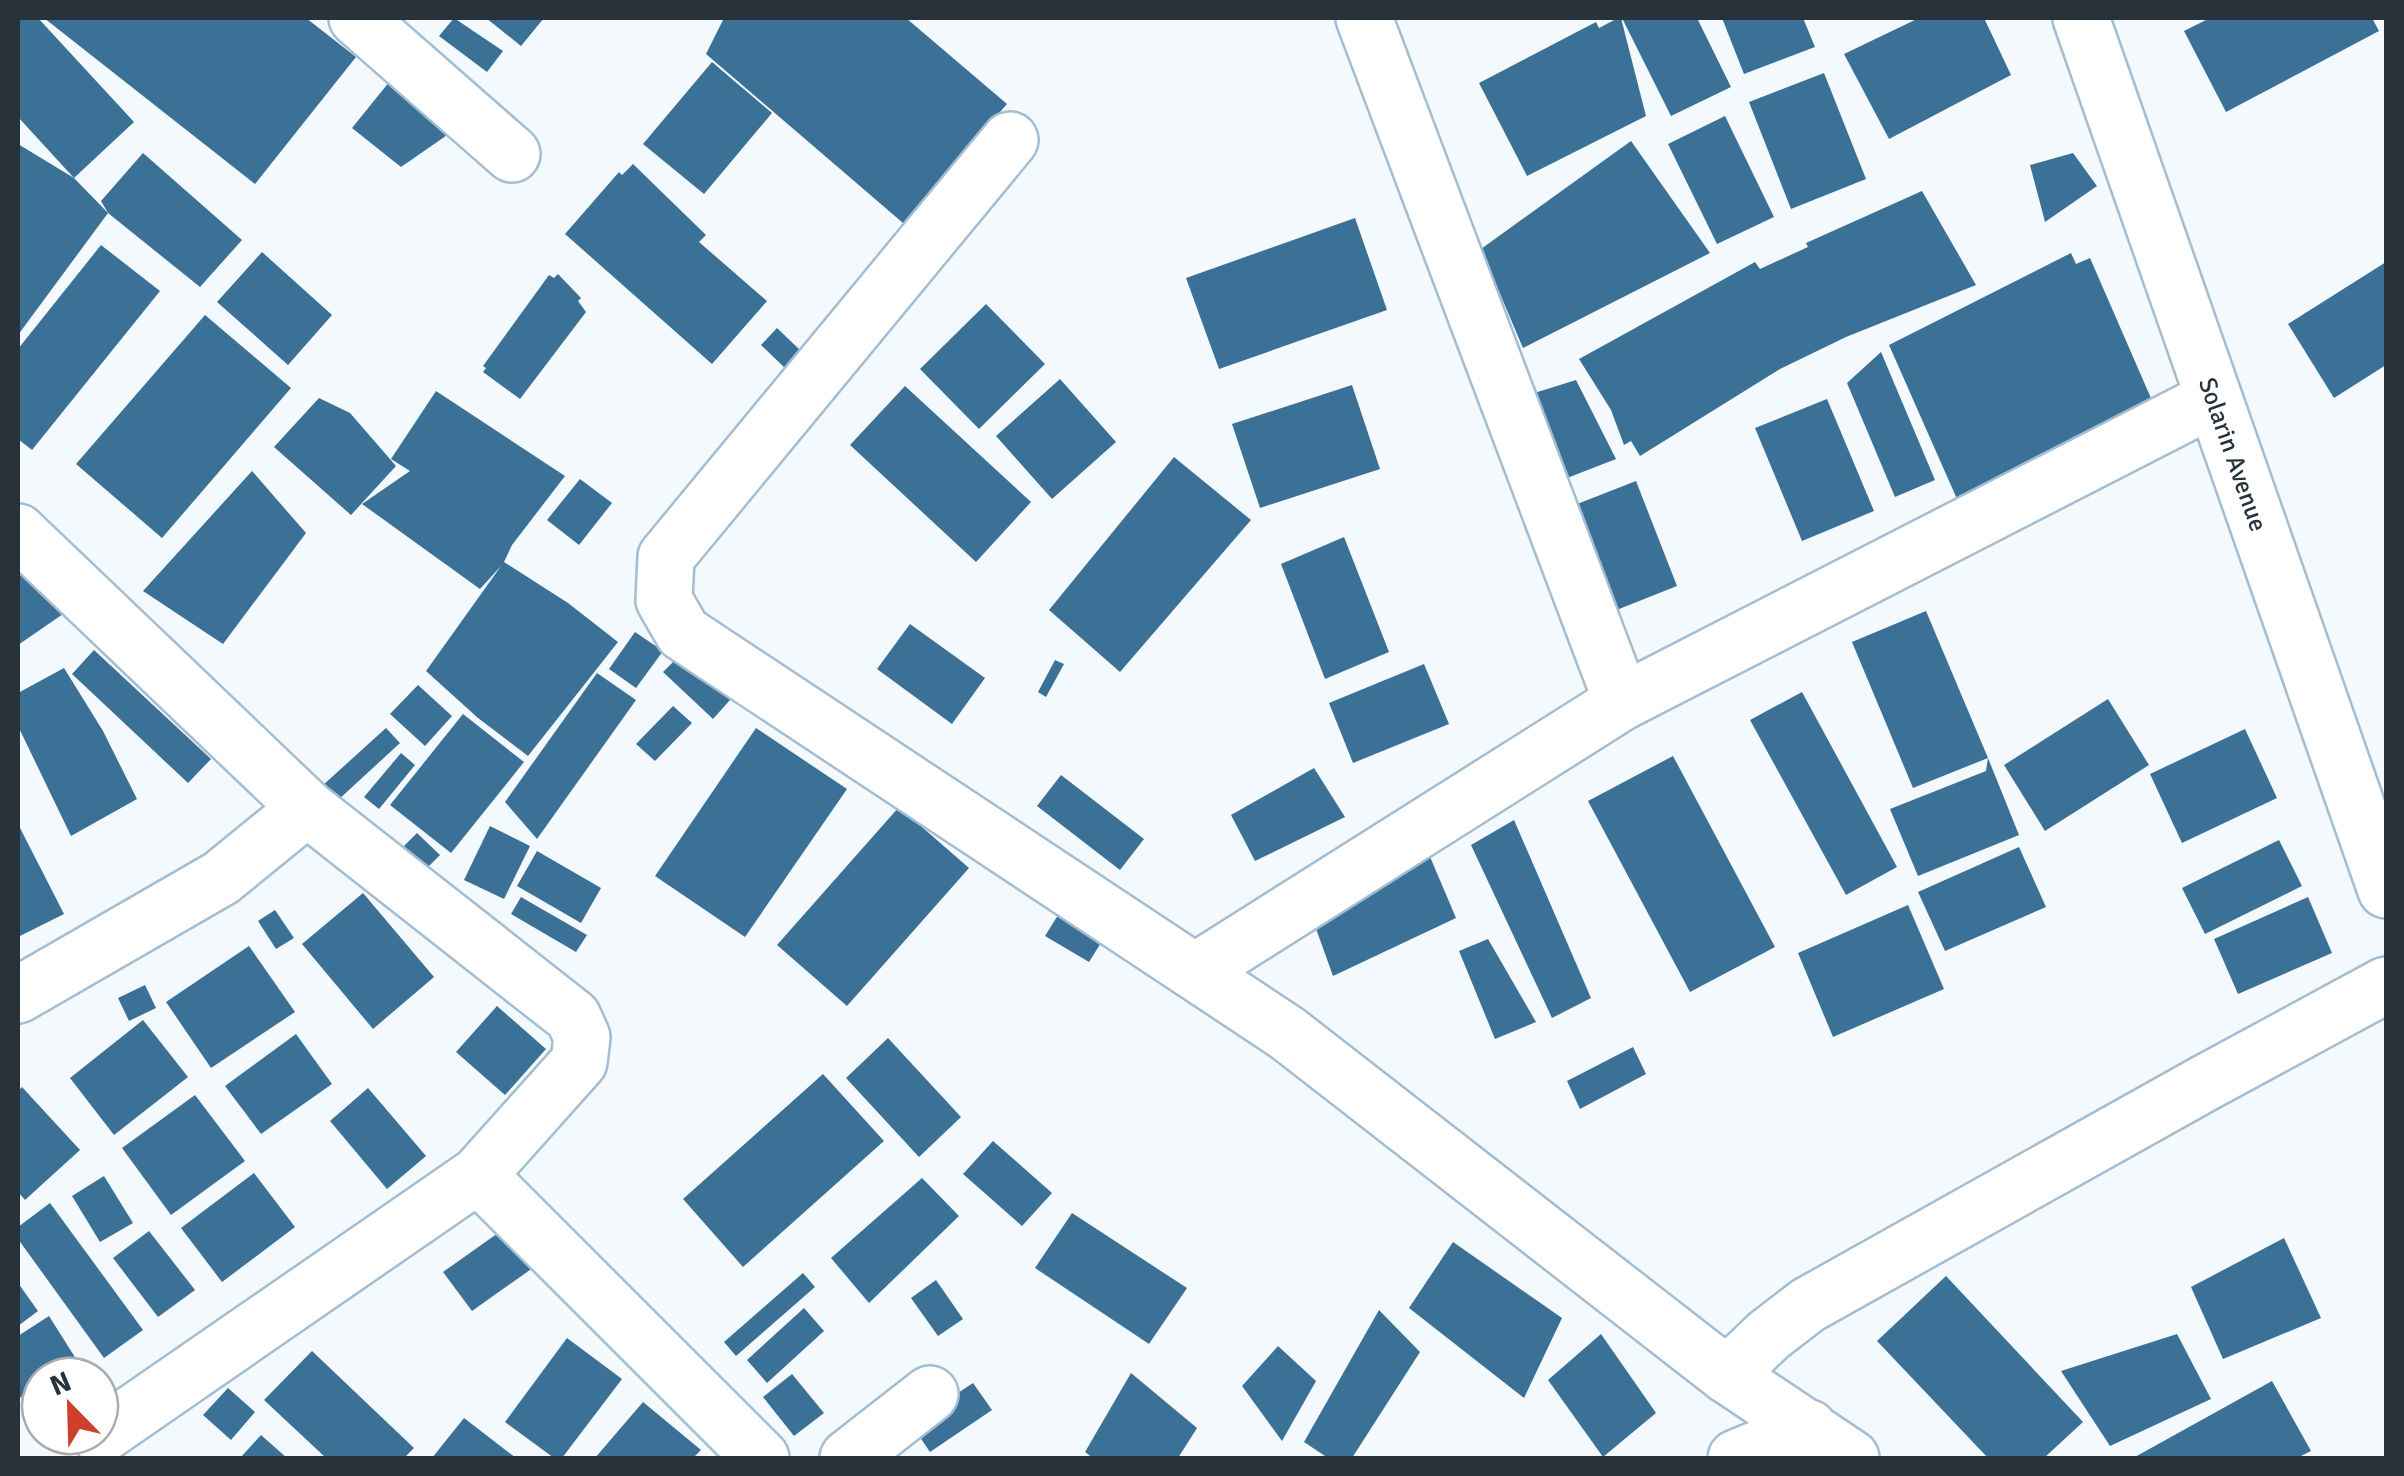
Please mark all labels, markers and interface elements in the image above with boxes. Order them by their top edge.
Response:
street label: Solarin Avenue [2192,373,2274,535]
north arrow [20,1356,120,1456]
text: N [45,1364,76,1403]

